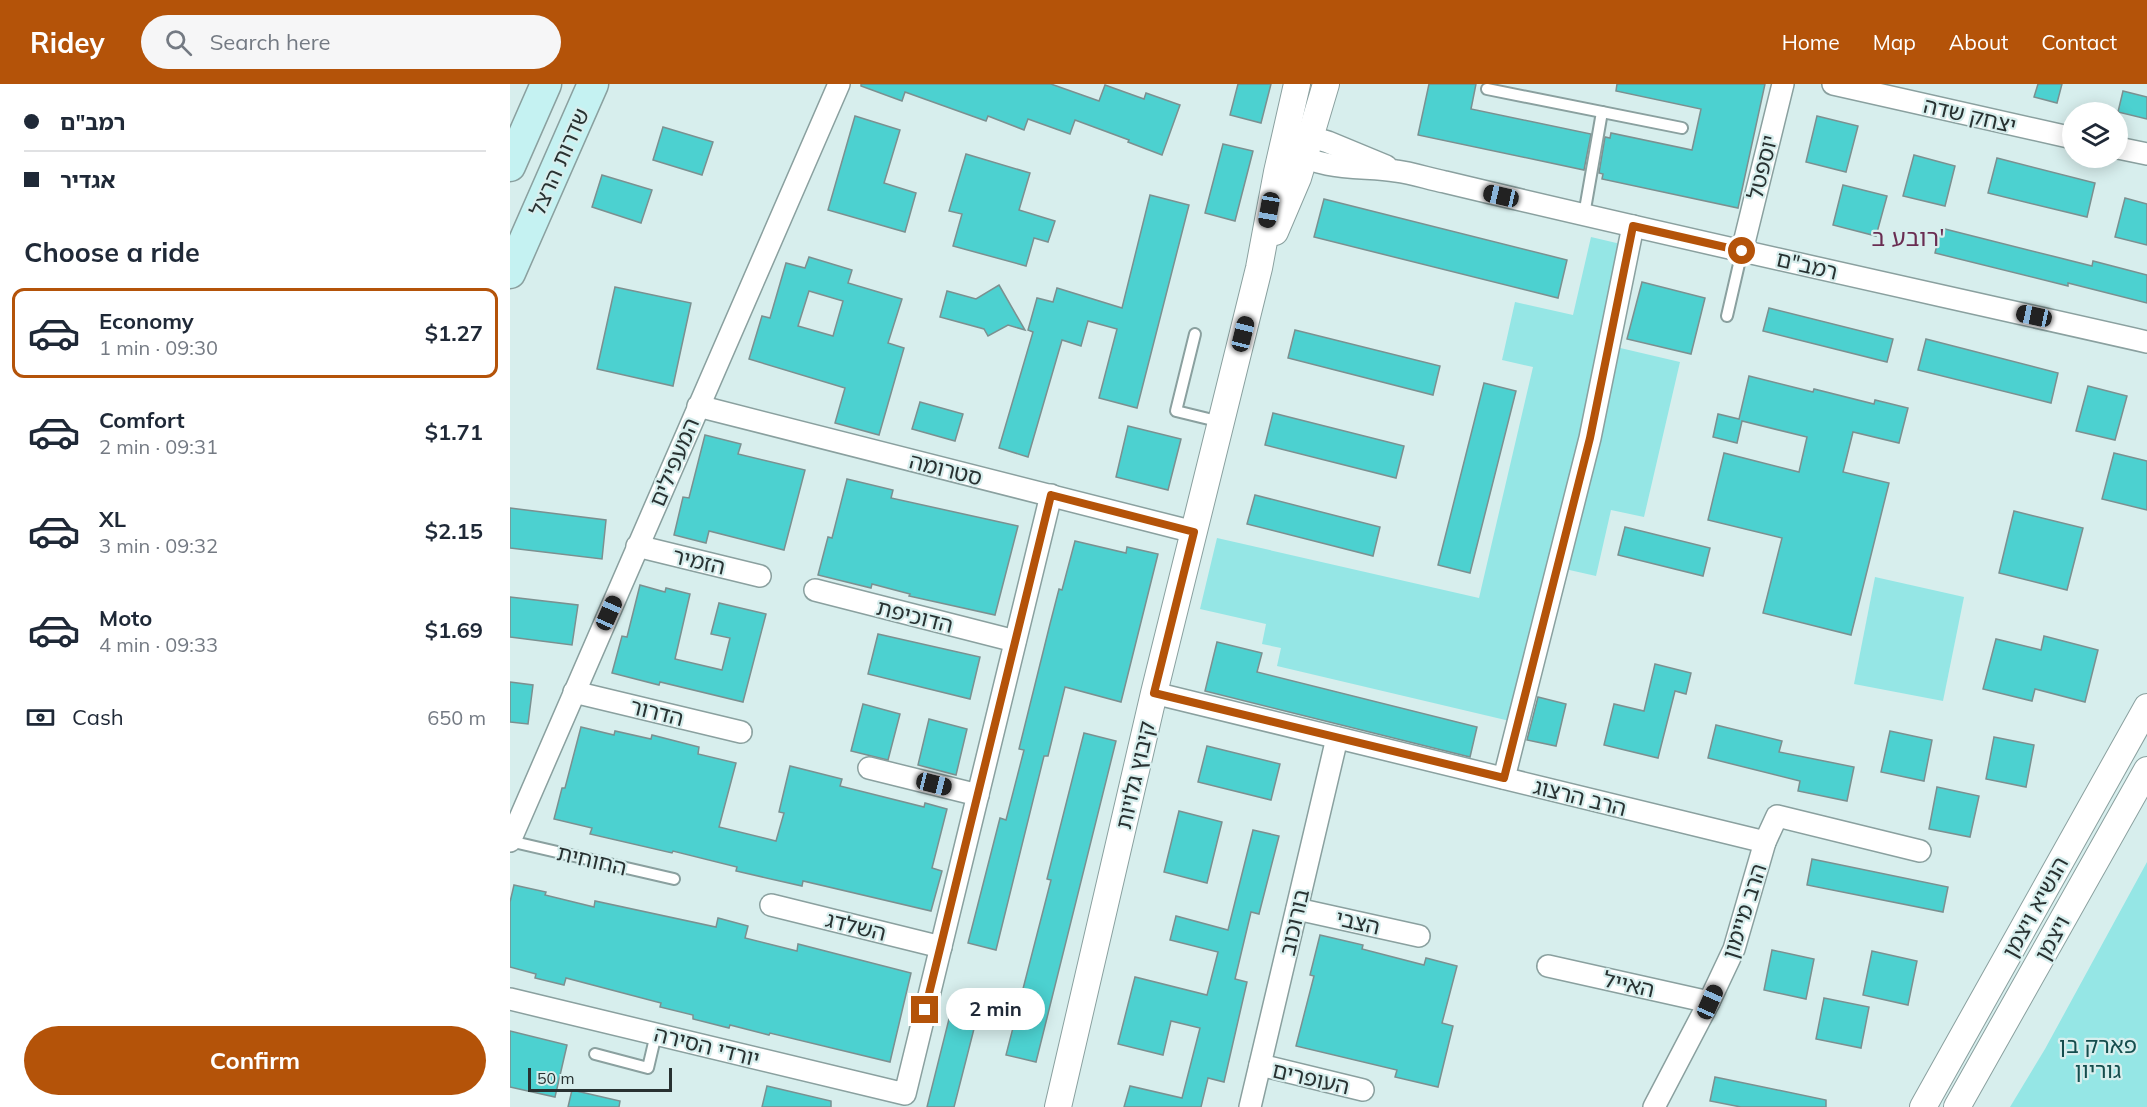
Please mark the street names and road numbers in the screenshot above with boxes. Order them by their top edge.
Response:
street label: יצחק שדה [1921,91,2019,139]
street label: שדרות הרצל [523,104,595,220]
street label: יוספטל [1740,132,1784,202]
street label: רמב"ם [1774,244,1840,286]
street label: המעפילים [643,414,705,510]
street label: סטרומה [907,446,985,492]
street label: הזמיר [670,541,728,581]
street label: הדוכיפת [874,593,956,639]
street label: הדרור [627,692,687,732]
street label: קיבוץ גלויות [1109,718,1161,832]
street label: הרב הרצוג [1530,772,1630,822]
street label: החוחית [554,838,630,882]
street label: הנשיא ויצמן [1996,852,2074,962]
street label: הרב מיימון [1715,860,1773,962]
street label: בורוכוב [1273,886,1315,958]
street label: הצבי [1333,903,1383,941]
street label: השלדג [823,905,889,947]
street label: ויצמן [2029,911,2075,965]
street label: האייל [1601,965,1657,1003]
street label: יורדי הסירה [651,1019,763,1073]
street label: העופרים [1270,1056,1352,1100]

